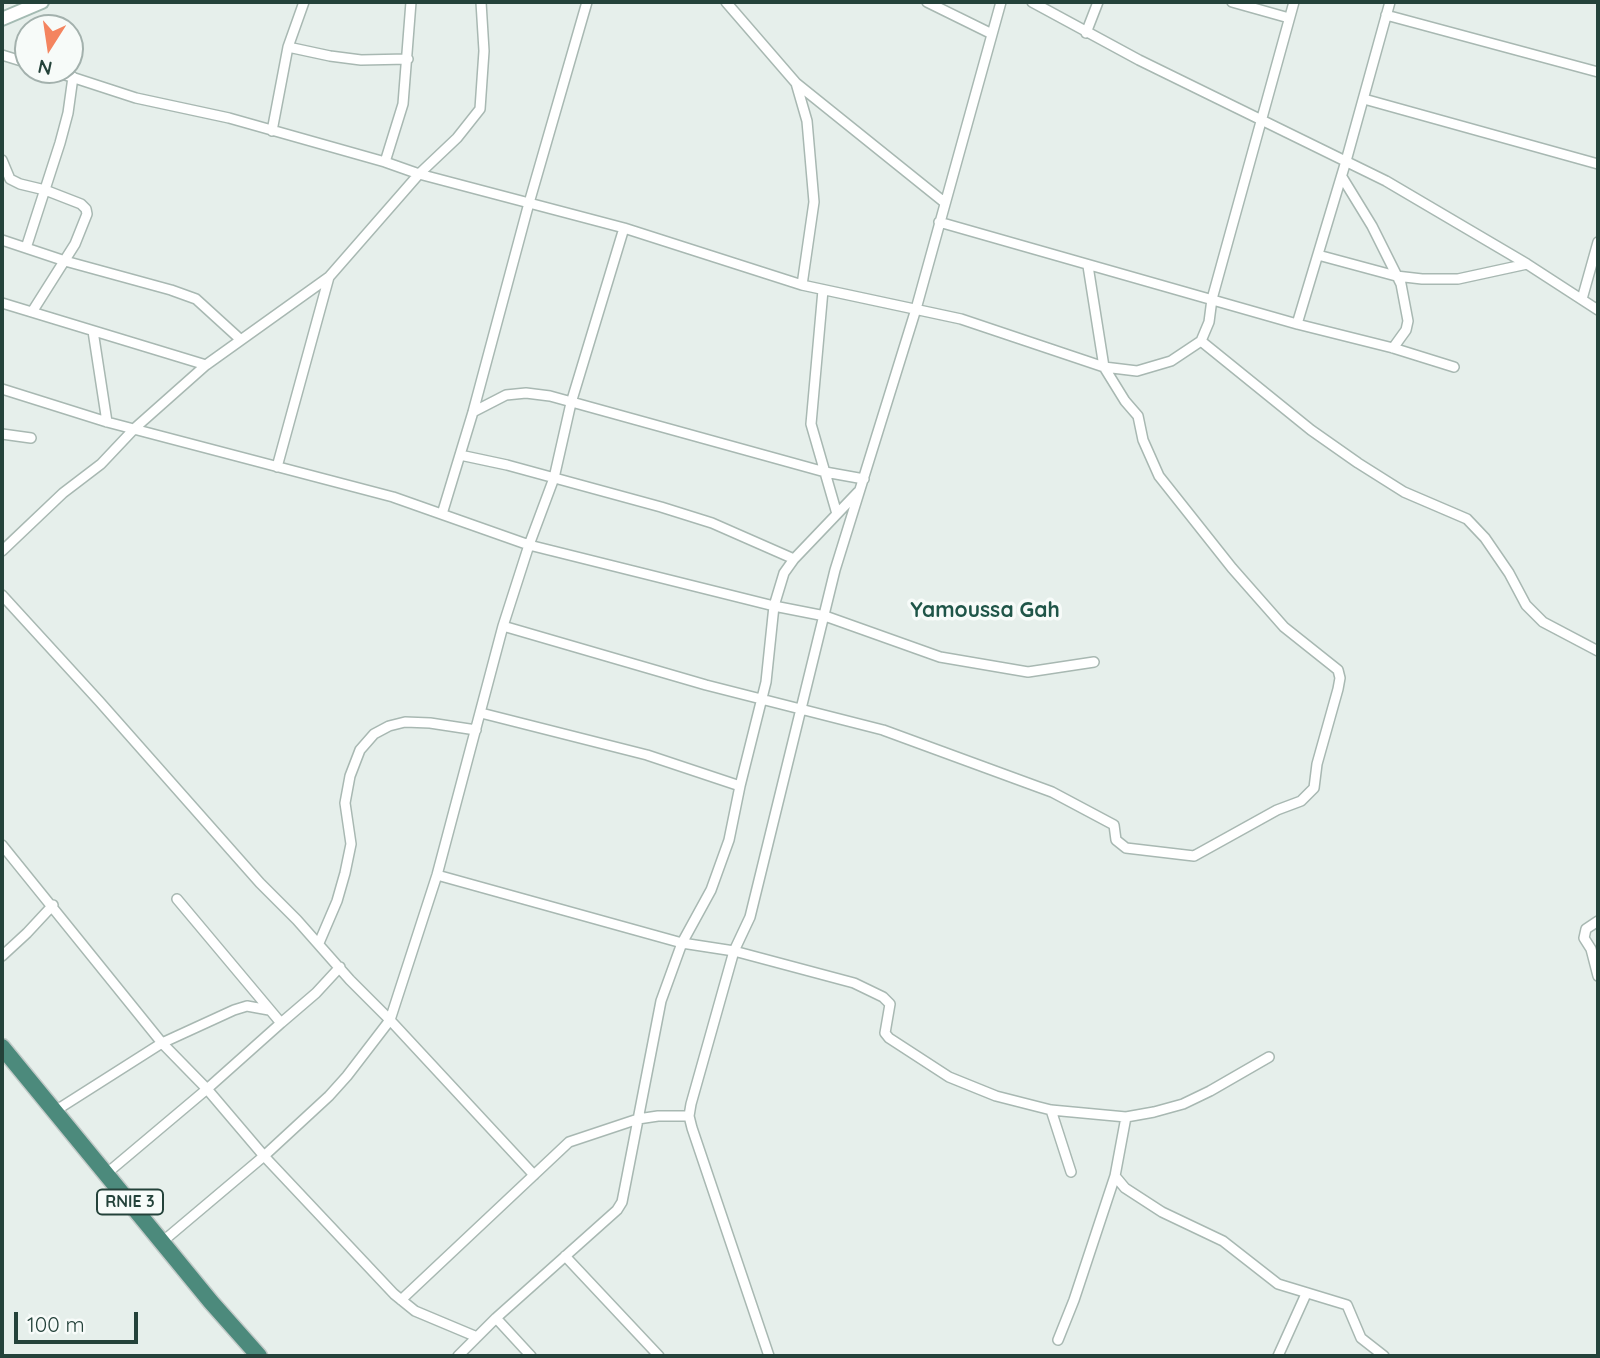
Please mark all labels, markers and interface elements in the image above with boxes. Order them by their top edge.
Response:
north arrow [14,14,84,84]
text: N [36,54,54,81]
district label: Yamoussa Gah [910,598,1060,624]
road number: RNIE 3 [97,1190,163,1214]
scale bar [18,1298,142,1342]
text: 100 m [27,1311,85,1337]

